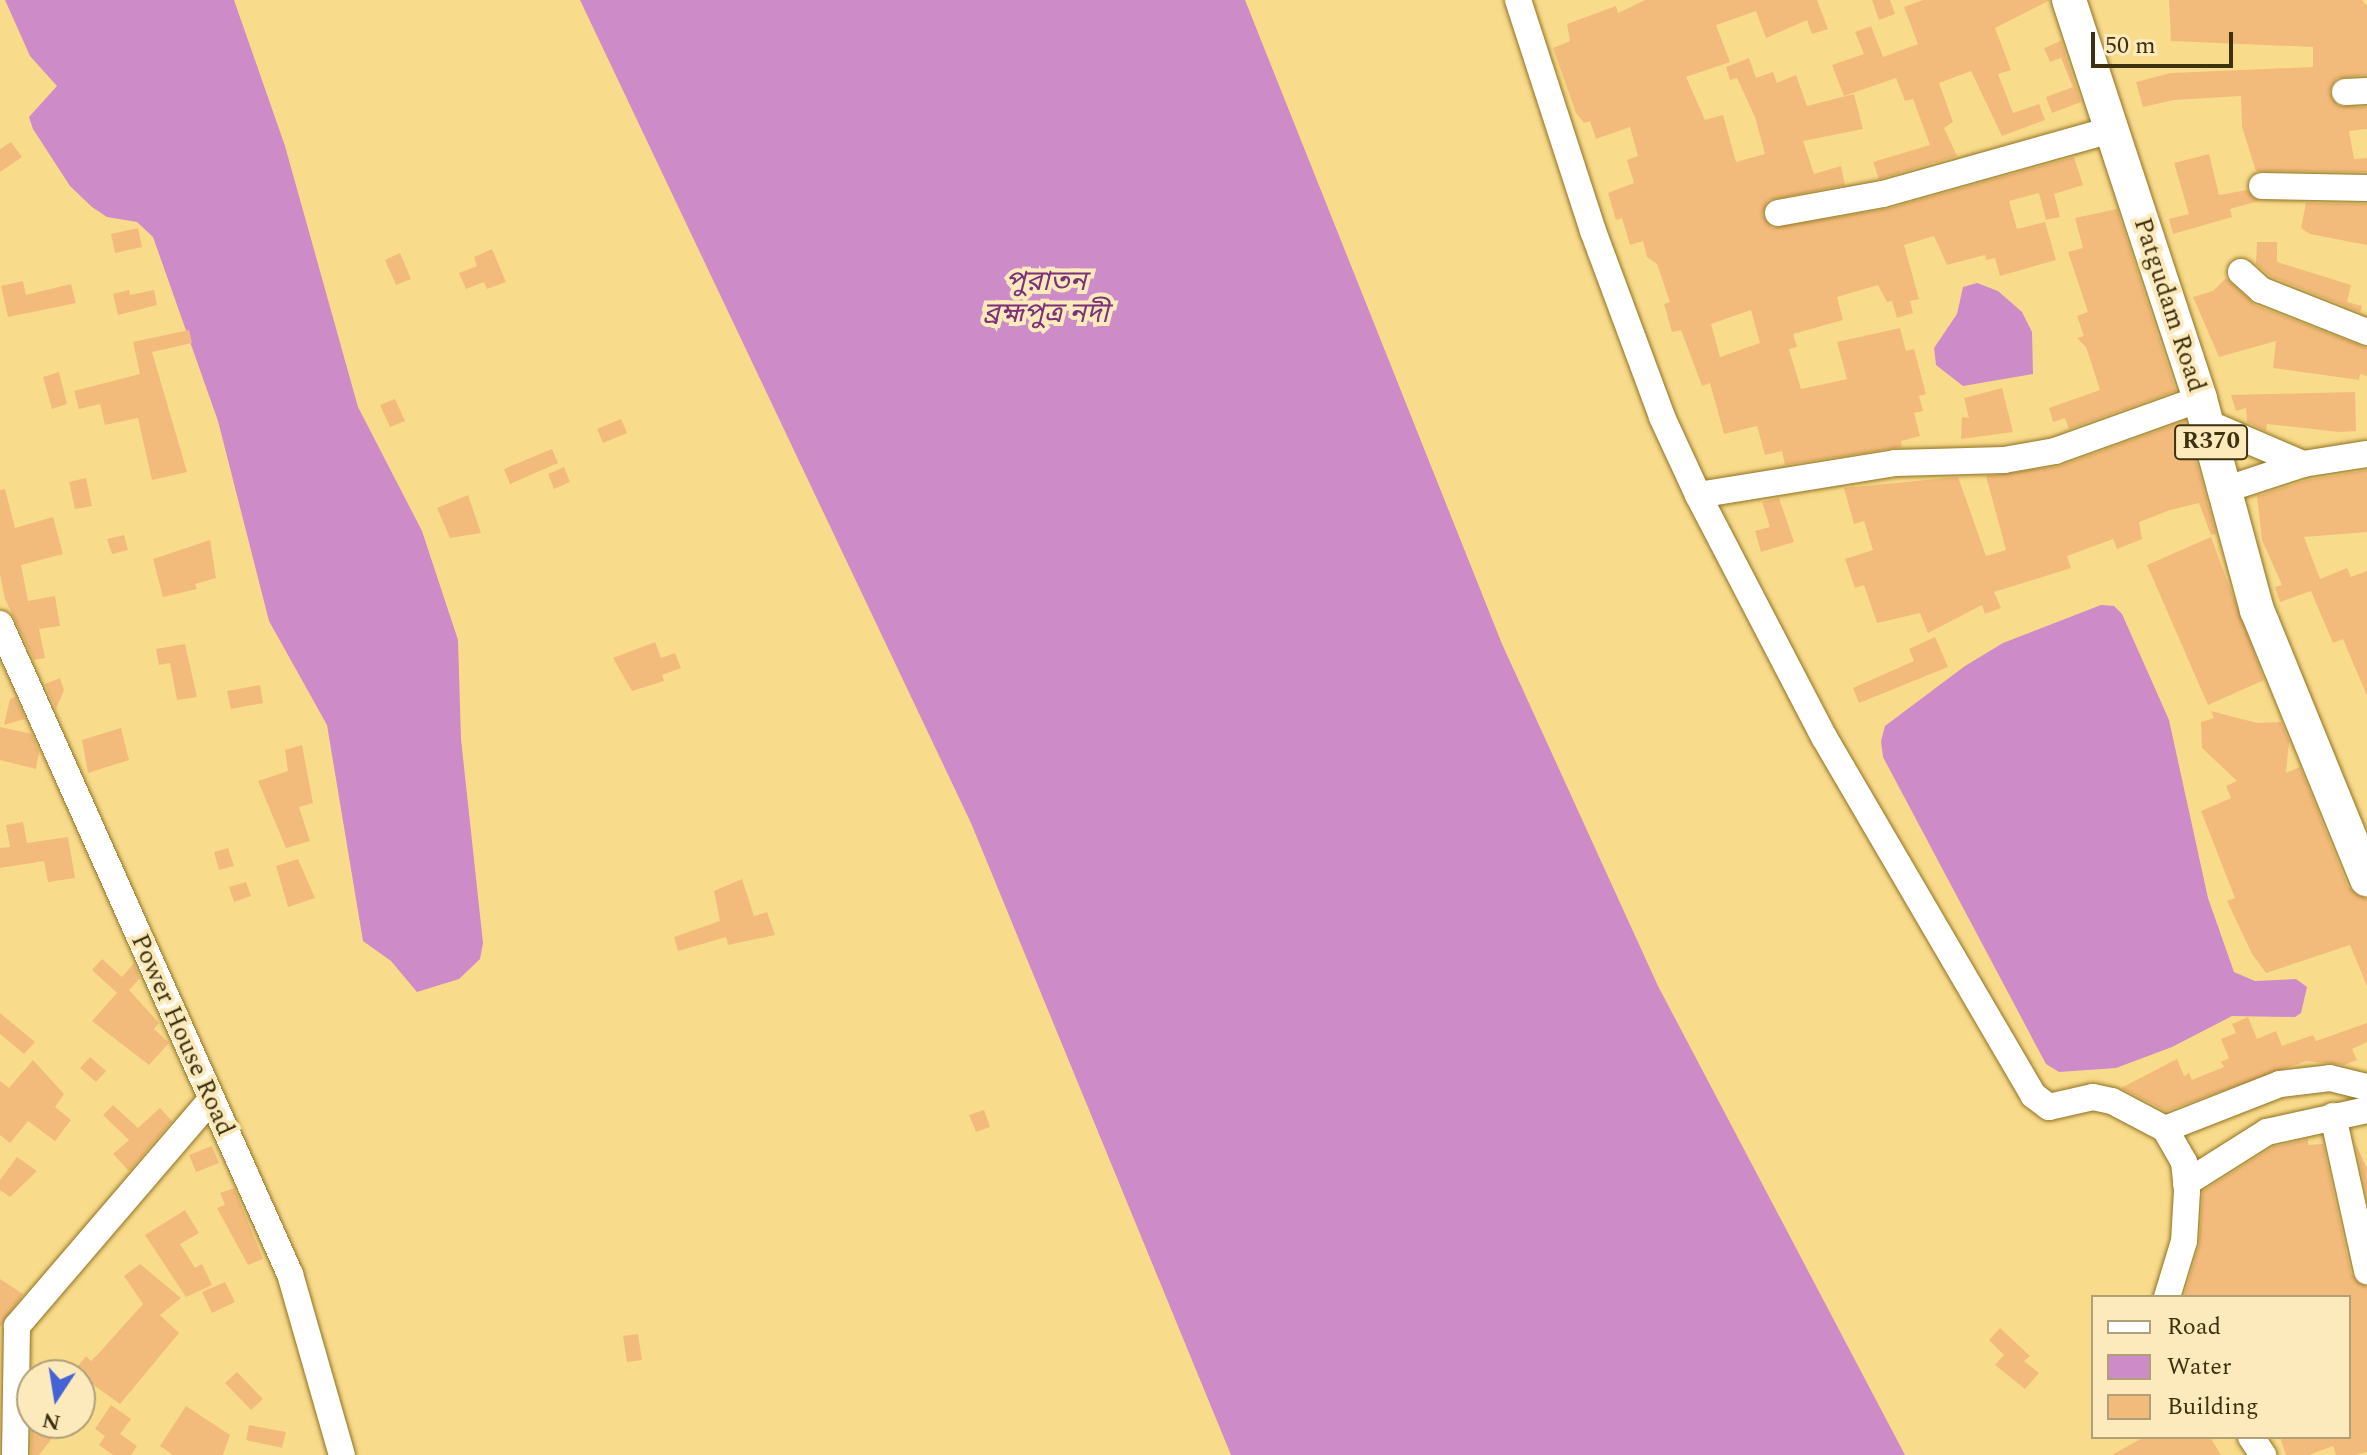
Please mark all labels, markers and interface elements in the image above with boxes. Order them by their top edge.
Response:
scale bar [2095,16,2237,66]
text: 50 m [2105,28,2156,64]
street label: Patgudam Road [2126,214,2212,396]
water label: পুরাতন ব্রহ্মপুত্র নদী [983,265,1109,331]
road number: R370 [2173,422,2249,462]
street label: Power House Road [123,929,241,1141]
legend [2091,1295,2351,1439]
text: Road [2167,1309,2221,1345]
text: Water [2167,1349,2231,1385]
north arrow [16,1359,96,1439]
text: Building [2167,1389,2259,1425]
text: N [39,1403,64,1439]

